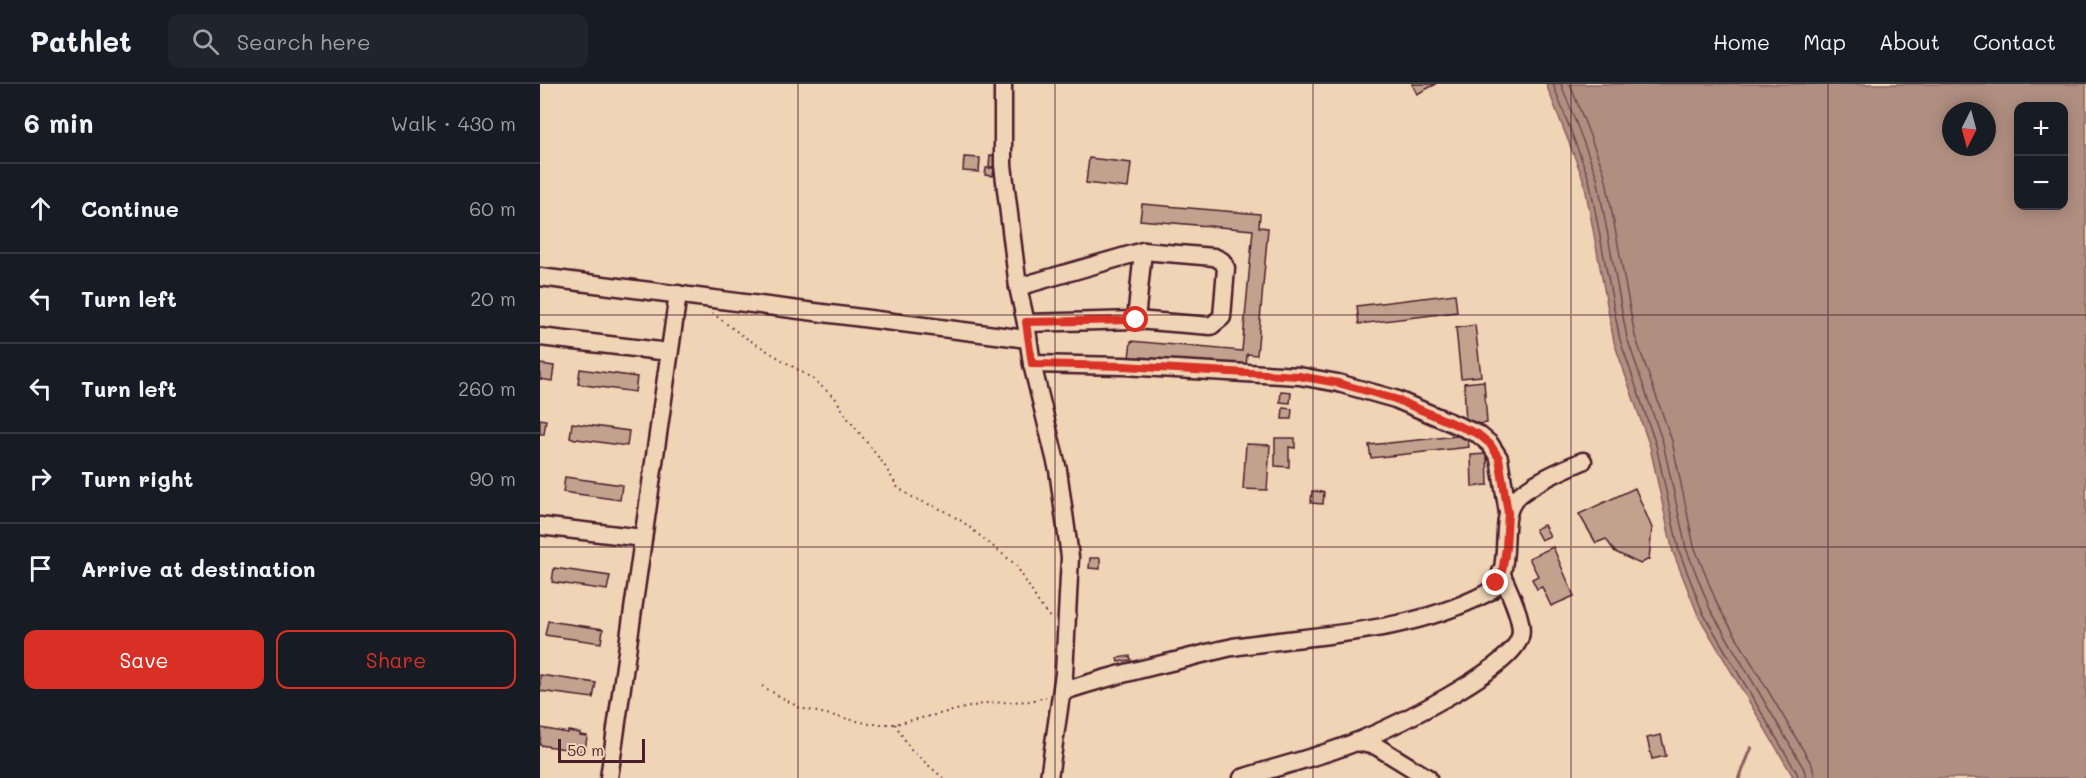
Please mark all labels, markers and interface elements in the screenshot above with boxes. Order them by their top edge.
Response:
search box [168,14,588,68]
text: Pathlet [30,23,132,59]
icon: search [189,25,222,58]
text: Search here [237,27,371,56]
text: Home [1713,28,1770,55]
text: Map [1803,28,1846,55]
text: About [1879,28,1940,55]
text: Contact [1973,28,2056,55]
north arrow [1942,102,1996,156]
map controls [2014,102,2068,210]
button: + [2014,102,2068,156]
text: 6 min [24,106,93,140]
text: Walk · 430 m [391,110,516,136]
button: − [2014,156,2068,210]
icon: ahead [24,192,57,225]
text: Continue [81,194,179,223]
text: 60 m [469,195,516,221]
icon: left [24,282,57,315]
text: Turn left [81,284,177,313]
text: 20 m [470,285,516,311]
route start [1122,306,1148,332]
icon: left [24,372,57,405]
text: Turn left [81,374,177,403]
text: 260 m [458,375,516,401]
icon: right [24,462,57,495]
text: Turn right [81,464,193,493]
text: 90 m [470,465,516,491]
icon: arrive [24,552,57,585]
text: Arrive at destination [81,554,316,583]
route end [1482,569,1508,595]
button: Save [24,630,264,689]
button: Share [276,630,516,689]
scale bar [558,736,645,764]
text: 50 m [567,739,604,760]

